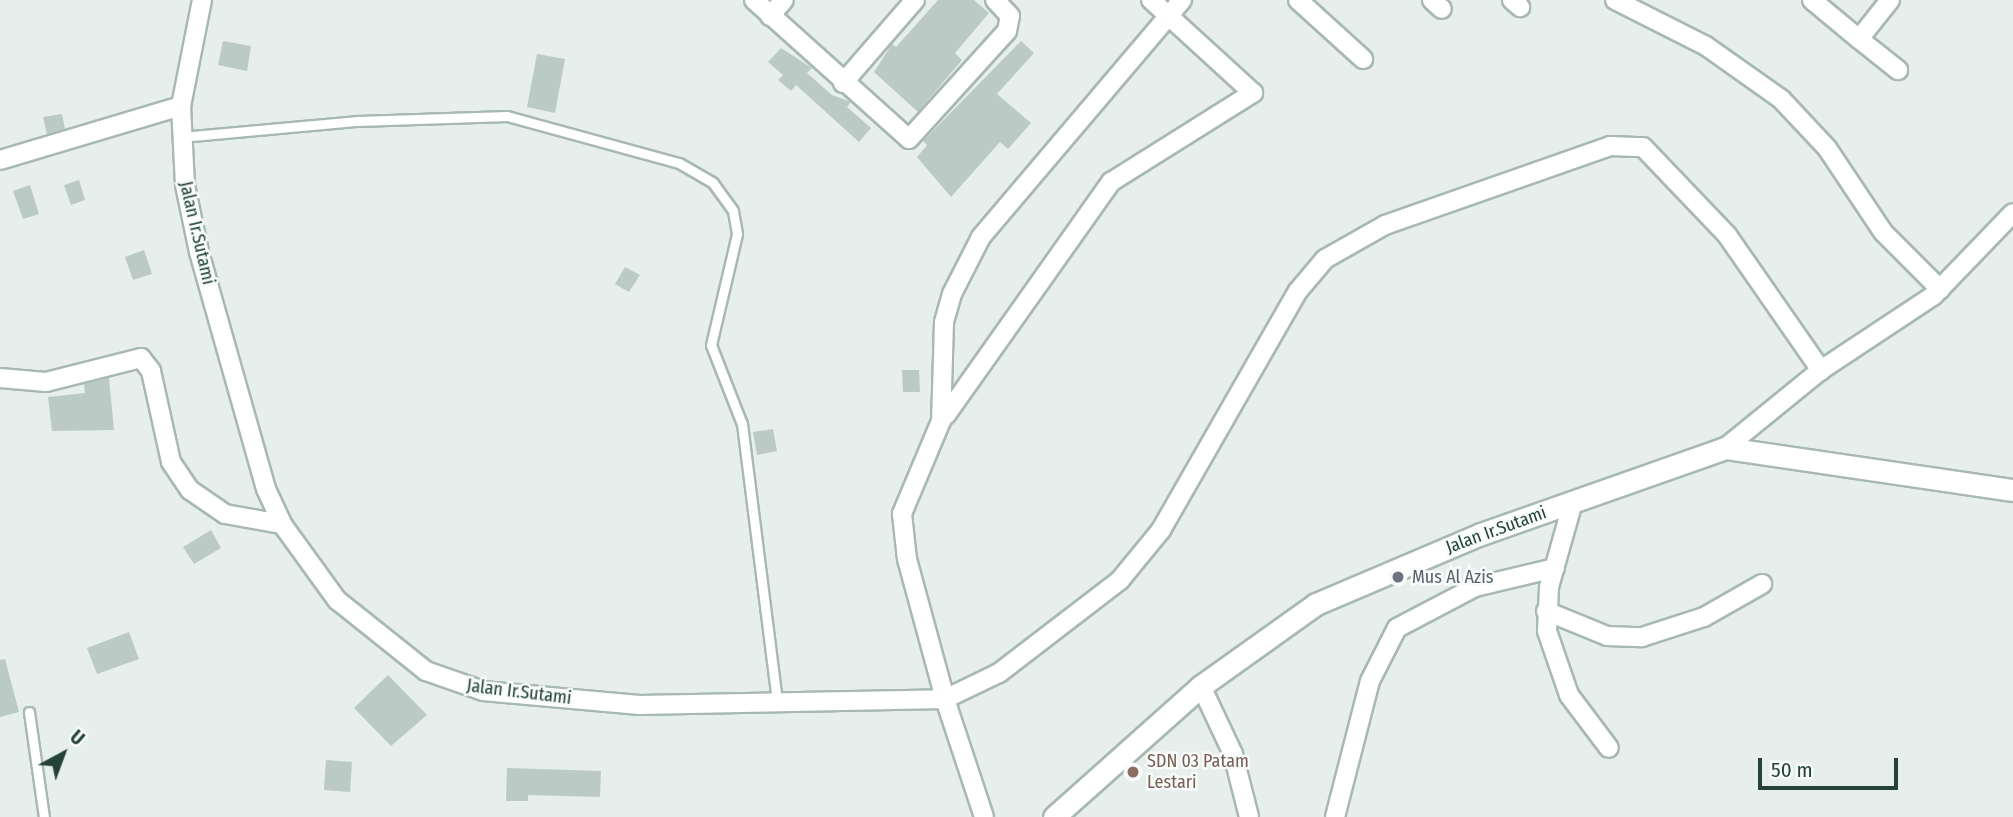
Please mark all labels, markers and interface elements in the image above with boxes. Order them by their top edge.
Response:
street label: Jalan Ir.Sutami [175,179,219,287]
street label: Jalan Ir.Sutami [1443,502,1549,558]
place label: Mus Al Azis [1412,566,1493,588]
marker: Mus Al Azis [1390,569,1406,585]
street label: Jalan Ir.Sutami [465,675,573,709]
north arrow [28,719,98,789]
text: U [65,725,89,750]
scale bar [1761,744,1901,788]
place label: SDN 03 Patam Lestari [1147,751,1249,794]
text: 50 m [1771,757,1813,783]
marker: SDN 03 Patam Lestari [1125,764,1141,780]

